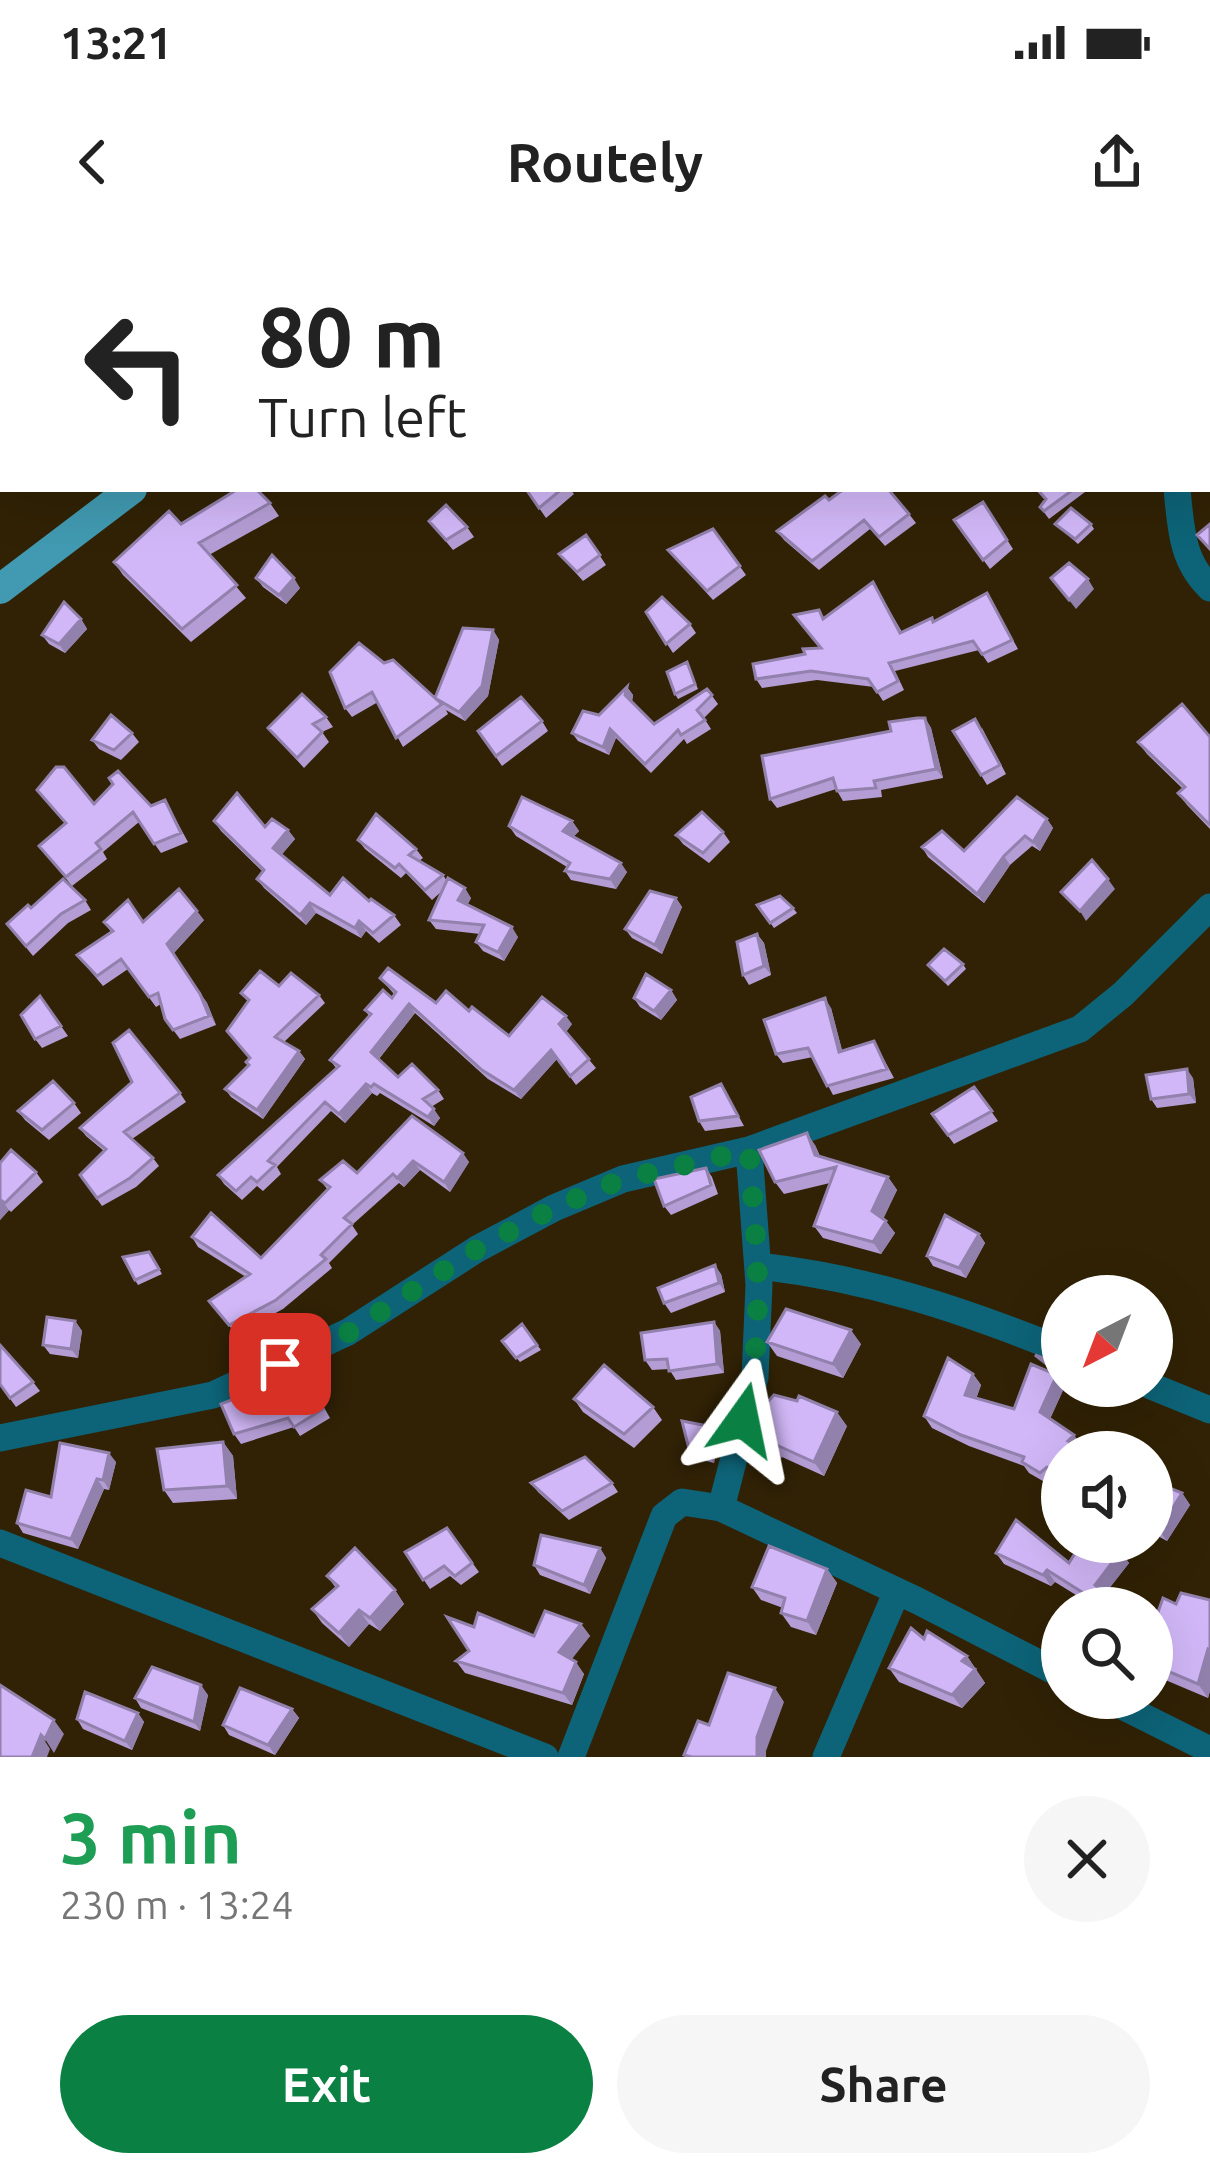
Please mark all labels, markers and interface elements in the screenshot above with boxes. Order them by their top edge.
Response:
text: 13:21 [60,17,173,68]
icon: back [60,129,126,195]
icon: share [1084,129,1150,195]
text: Routely [507,132,703,192]
icon: left [60,288,216,444]
text: 80 m [258,289,445,383]
text: Turn left [258,387,467,447]
north arrow [1041,1275,1173,1407]
map controls [1041,1275,1173,1719]
pin [229,1313,331,1415]
icon: arrive [247,1331,313,1397]
position arrow [680,1357,806,1483]
button: sound [1041,1431,1173,1563]
button: search [1041,1587,1173,1719]
button: close [1024,1796,1150,1922]
text: 3 min [60,1797,242,1878]
text: 230 m · 13:24 [60,1883,294,1926]
button: Exit [60,2015,593,2153]
button: Share [617,2015,1150,2153]

